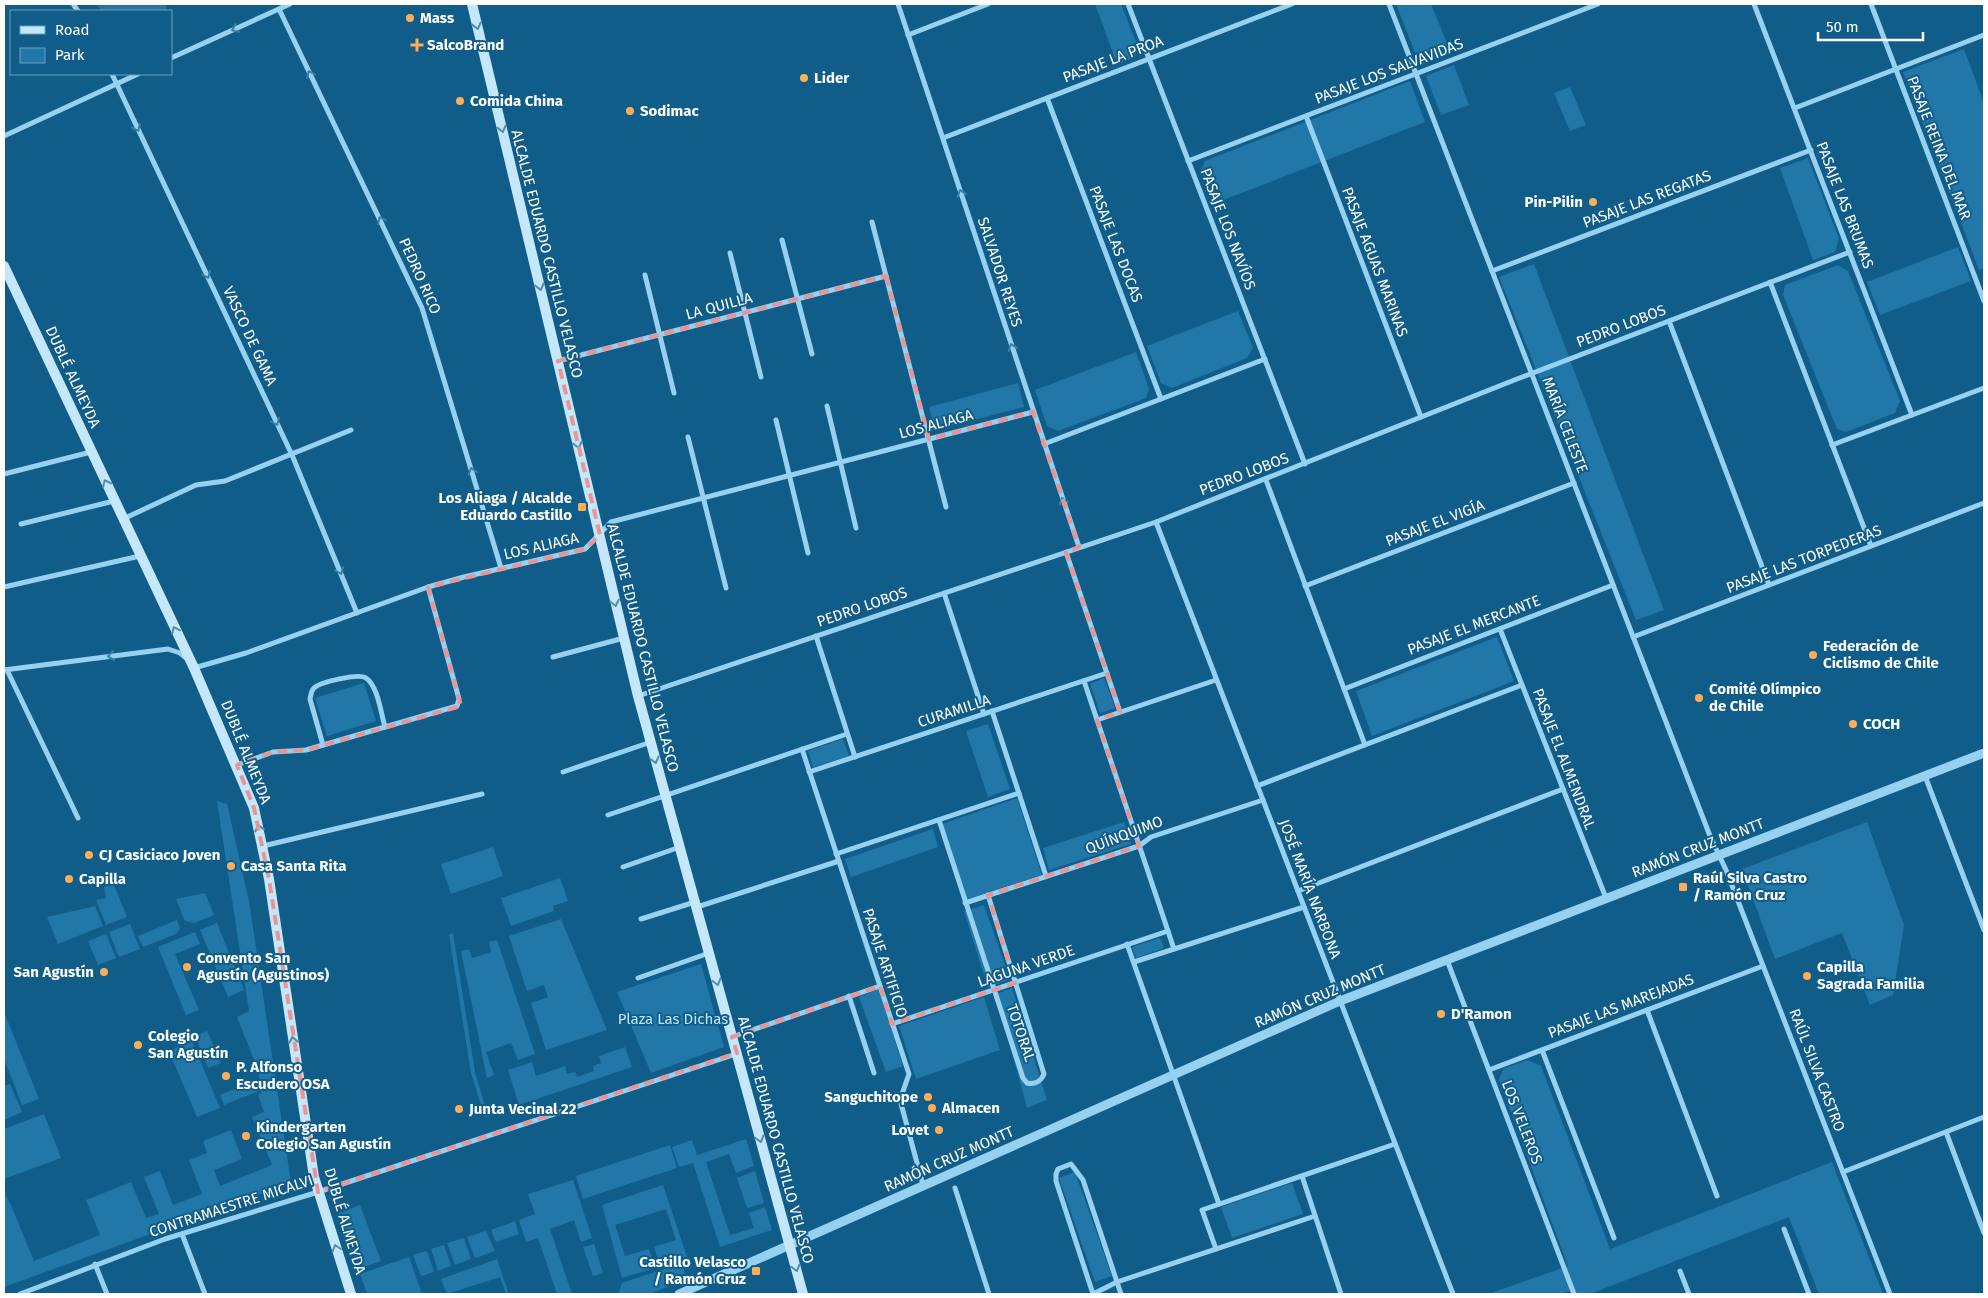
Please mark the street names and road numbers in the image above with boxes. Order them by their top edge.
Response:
street label: PASAJE LA PROA [1060,31,1166,86]
street label: PASAJE LOS SALVAVIDAS [1312,34,1466,108]
street label: PASAJE REINA DEL MAR [1903,74,1975,222]
street label: ALCALDE EDUARDO CASTILLO VELASCO [507,128,587,380]
street label: PASAJE LAS BRUMAS [1813,139,1877,271]
street label: PASAJE LOS NAVÍOS [1196,166,1260,292]
street label: PASAJE LAS REGATAS [1580,166,1714,232]
street label: PASAJE LAS DOCAS [1086,183,1146,305]
street label: PASAJE AGUAS MARINAS [1338,185,1412,339]
street label: SALVADOR REYES [974,215,1026,329]
street label: PEDRO RICO [395,235,445,317]
street label: VASCO DE GAMA [219,284,281,389]
street label: LA QUILLA [684,288,755,324]
street label: PEDRO LOBOS [1574,301,1668,351]
street label: DUBLÉ ALMEYDA [42,323,105,431]
street label: MARÍA CELESTE [1538,374,1592,476]
street label: LOS ALIAGA [897,405,976,443]
street label: PEDRO LOBOS [1197,449,1291,499]
street label: PASAJE EL VIGÍA [1383,496,1487,550]
street label: PASAJE LAS TORPEDERAS [1724,521,1884,597]
street label: ALCALDE EDUARDO CASTILLO VELASCO [603,522,683,774]
street label: LOS ALIAGA [502,529,581,563]
street label: PEDRO LOBOS [814,583,910,631]
street label: PASAJE EL MERCANTE [1405,591,1543,659]
street label: PASAJE EL ALMENDRAL [1529,686,1599,833]
street label: CURAMILLA [915,691,993,731]
street label: DUBLÉ ALMEYDA [217,698,275,807]
street label: QUÍNQUIMO [1083,812,1165,858]
street label: RAMÓN CRUZ MONTT [1629,814,1767,882]
street label: JOSÉ MARÍA NARBONA [1275,817,1345,962]
street label: PASAJE ARTIFICIO [859,906,911,1020]
street label: LAGUNA VERDE [975,941,1077,991]
street label: RAMÓN CRUZ MONTT [1252,960,1388,1032]
street label: PASAJE LAS MAREJADAS [1546,970,1696,1042]
street label: TOTORAL [1003,1002,1039,1065]
street label: RAÚL SILVA CASTRO [1785,1006,1849,1134]
street label: ALCALDE EDUARDO CASTILLO VELASCO [734,1014,818,1266]
street label: LOS VELEROS [1498,1077,1546,1167]
street label: RAMÓN CRUZ MONTT [881,1122,1017,1196]
street label: DUBLÉ ALMEYDA [320,1166,370,1277]
street label: CONTRAMAESTRE MICALVI [147,1171,315,1241]

